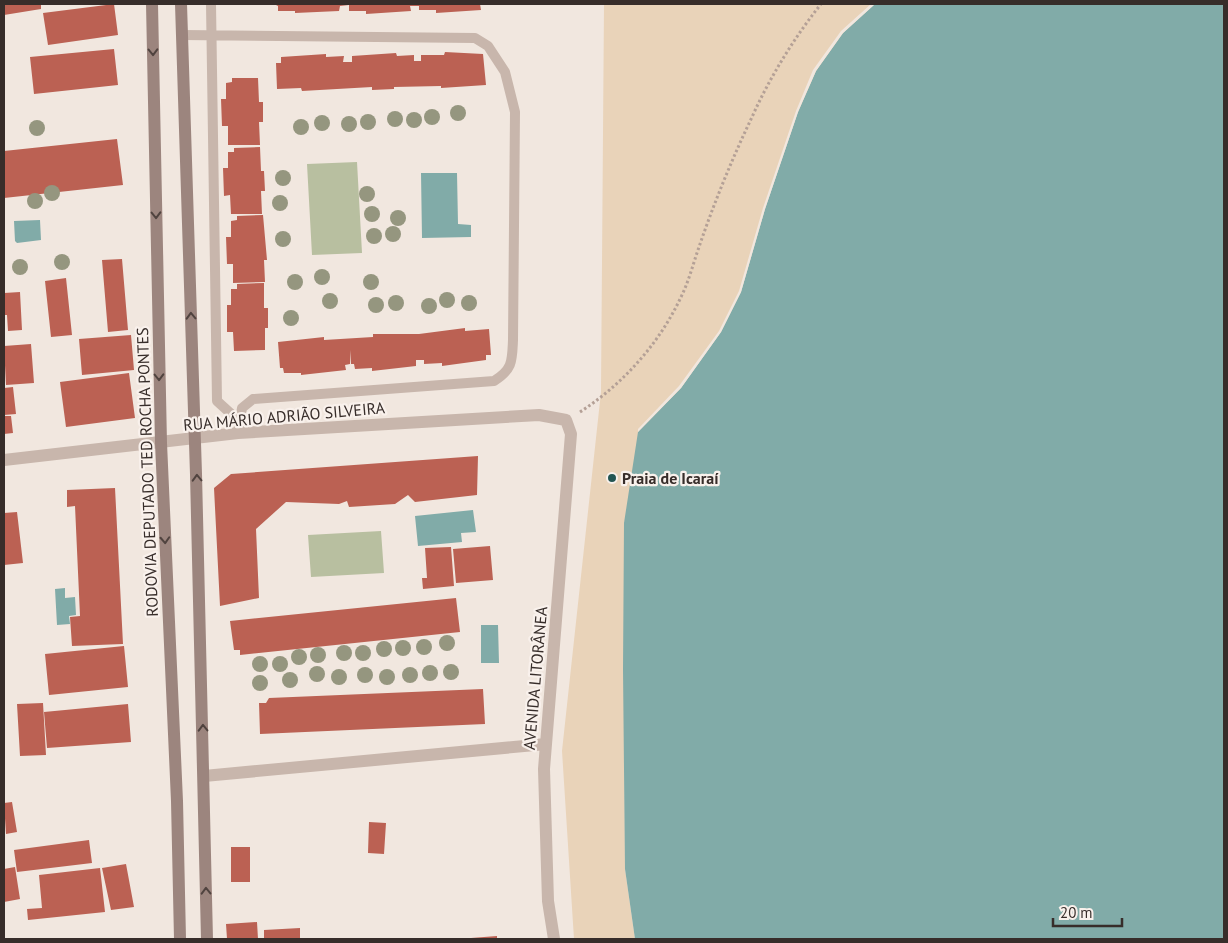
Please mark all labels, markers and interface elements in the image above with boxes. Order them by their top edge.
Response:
one-way arrow [148,49,158,57]
one-way arrow [151,212,161,219]
one-way arrow [186,311,197,319]
street label: RODOVIA DEPUTADO TED ROCHA PONTES [132,327,162,617]
one-way arrow [154,374,165,382]
street label: RUA MÁRIO ADRIÃO SILVEIRA [182,397,386,435]
place label: Praia de Icaraí [622,468,719,488]
marker: Praia de Icaraí [606,472,618,484]
one-way arrow [191,474,202,482]
one-way arrow [160,536,170,544]
street label: AVENIDA LITORÂNEA [519,605,551,751]
one-way arrow [198,724,208,732]
one-way arrow [201,886,211,894]
scale bar [1053,896,1122,928]
text: 20 m [1060,903,1093,922]

